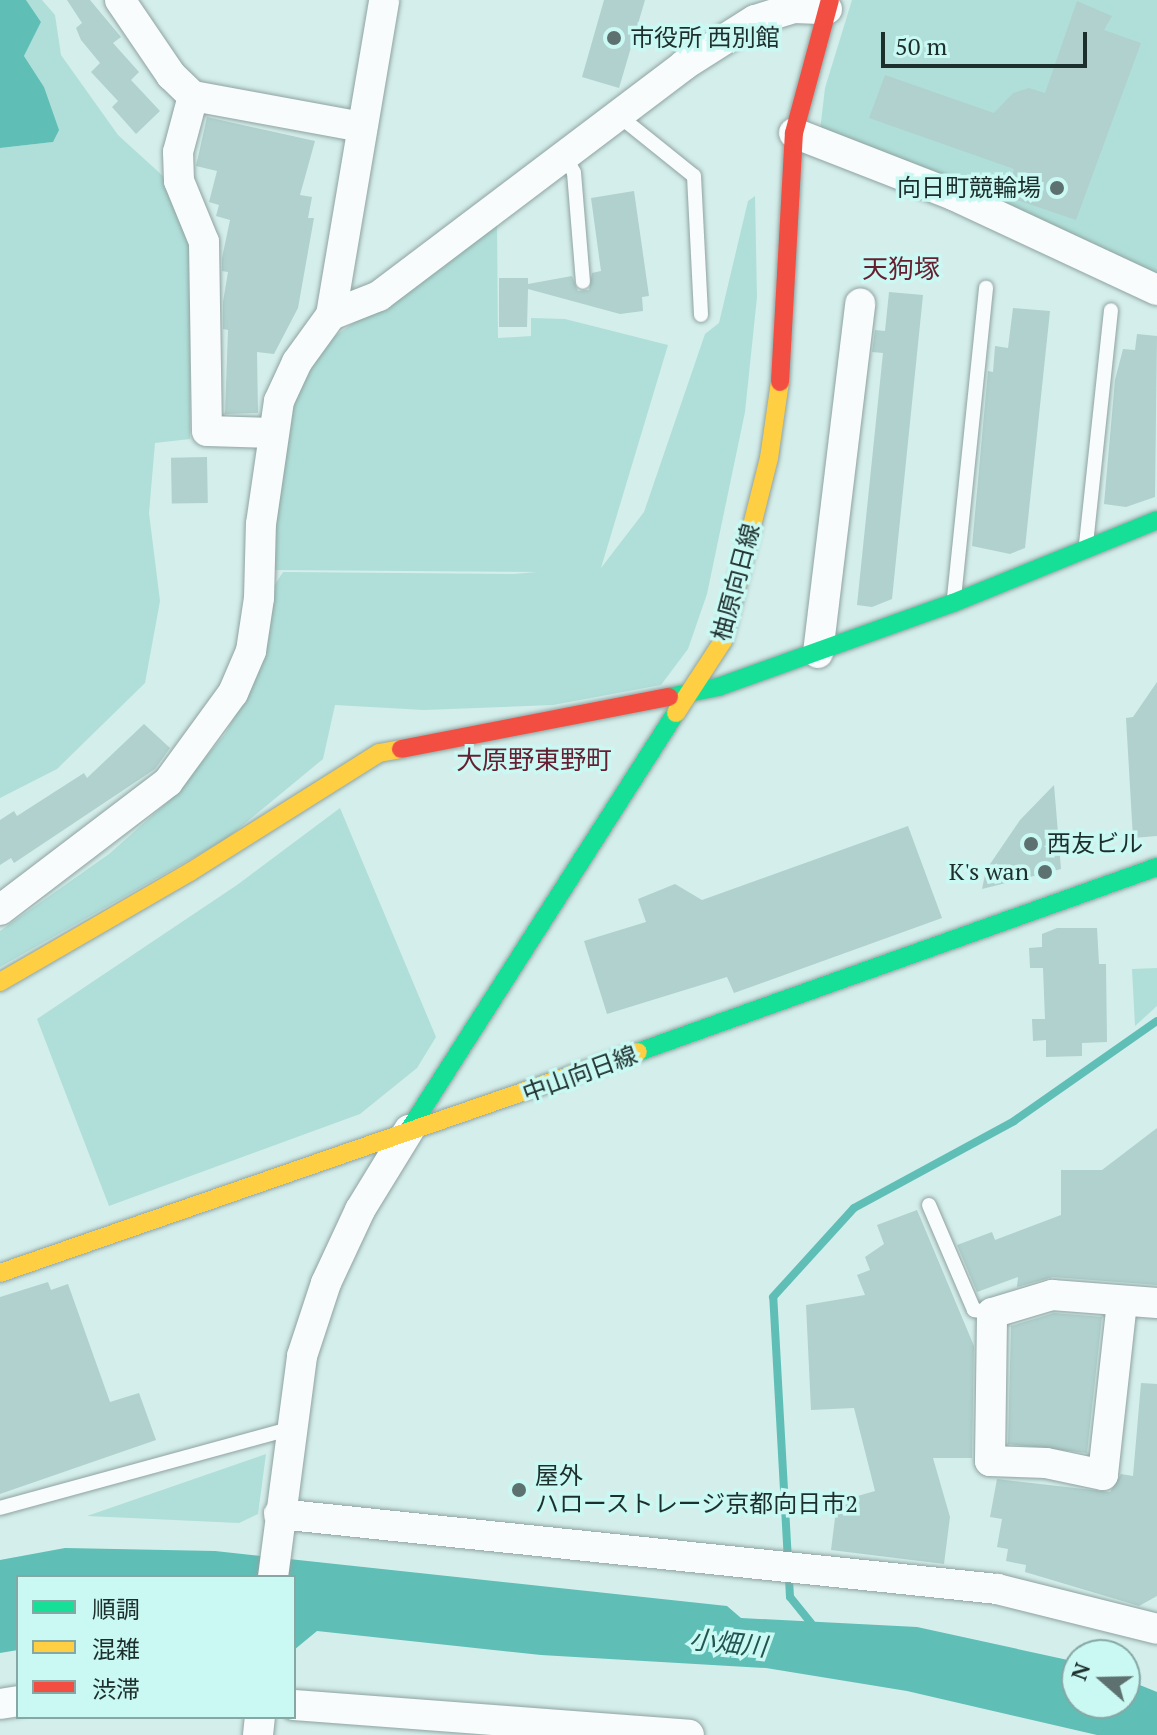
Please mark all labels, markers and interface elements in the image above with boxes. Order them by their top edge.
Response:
scale bar [885,16,1091,66]
place label: 市役所 西別館 [630,24,780,52]
marker: 市役所 西別館 [605,29,623,47]
text: 50 m [895,30,947,62]
place label: 向日町競輪場 [897,174,1041,202]
marker: 向日町競輪場 [1048,179,1066,197]
district label: 天狗塚 [862,253,940,285]
street label: 柚原向日線 [707,520,765,644]
district label: 大原野東野町 [456,744,612,776]
place label: 西友ビル [1047,830,1143,858]
marker: 西友ビル [1022,835,1040,853]
place label: K's wan [949,858,1029,886]
marker: K's wan [1036,863,1054,881]
street label: 中山向日線 [519,1040,641,1108]
place label: 屋外 ハローストレージ京都向日市2 [535,1462,860,1518]
marker: 屋外 ハローストレージ京都向日市2 [510,1481,528,1499]
legend [16,1575,296,1719]
text: 順調 [92,1593,140,1625]
water label: 小畑川 [688,1623,768,1663]
text: 混雑 [92,1633,140,1665]
north arrow [1061,1639,1141,1719]
text: N [1063,1659,1096,1684]
text: 渋滞 [92,1673,140,1705]

